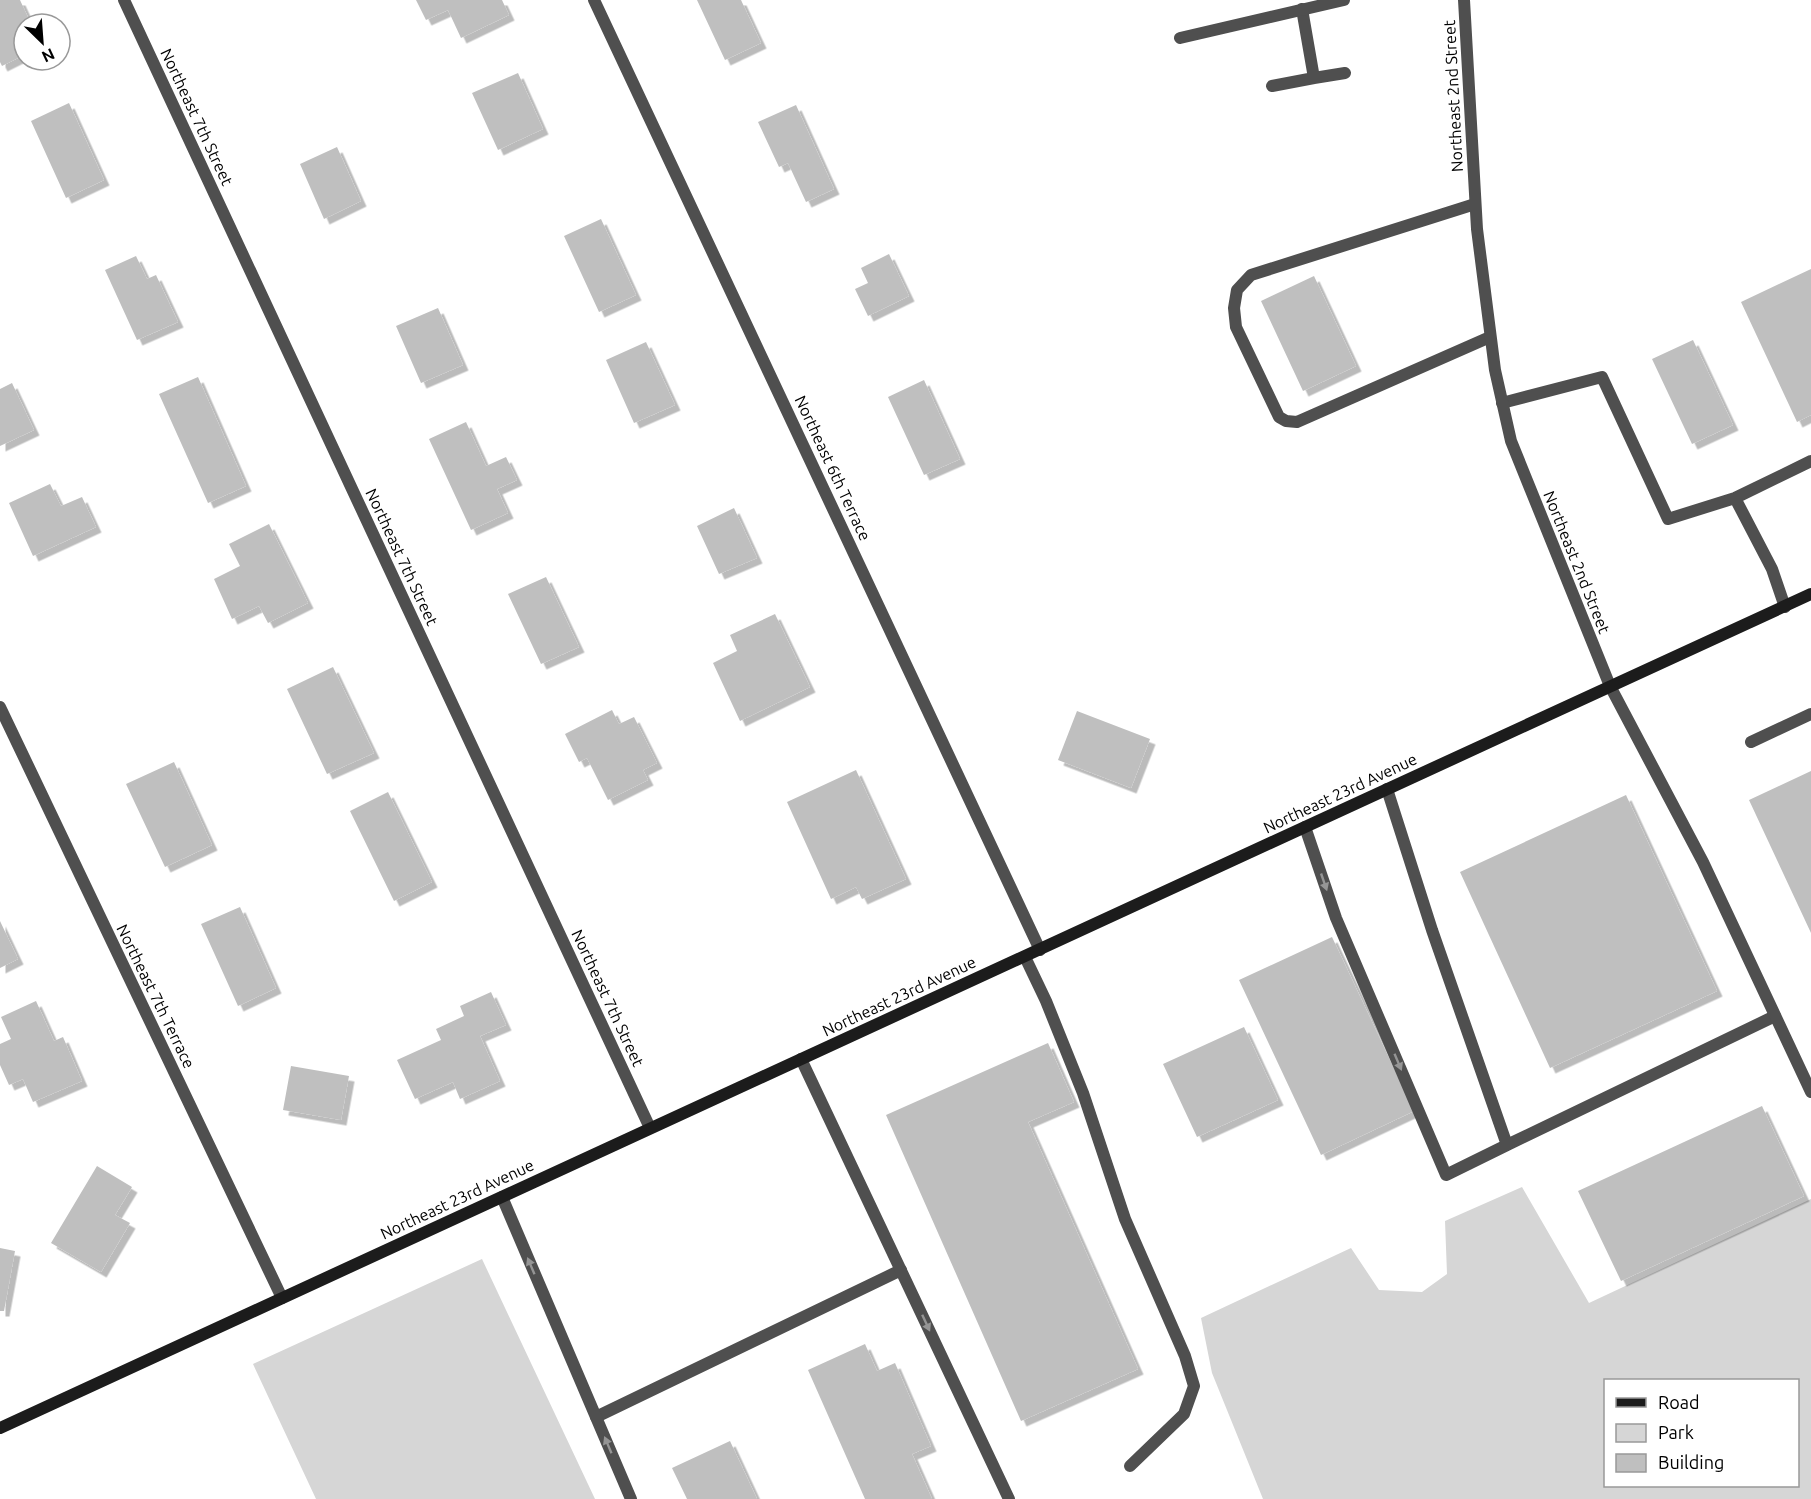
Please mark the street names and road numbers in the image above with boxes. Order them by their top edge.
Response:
street label: Northeast 2nd Street [1440,19,1466,172]
street label: Northeast 7th Street [157,46,237,189]
street label: Northeast 6th Terrace [791,393,875,543]
street label: Northeast 7th Street [362,486,442,629]
street label: Northeast 2nd Street [1540,488,1614,637]
street label: Northeast 23rd Avenue [1260,750,1420,836]
street label: Northeast 7th Terrace [113,921,199,1071]
street label: Northeast 7th Street [568,927,648,1070]
street label: Northeast 23rd Avenue [819,953,979,1039]
street label: Northeast 23rd Avenue [377,1156,537,1242]

